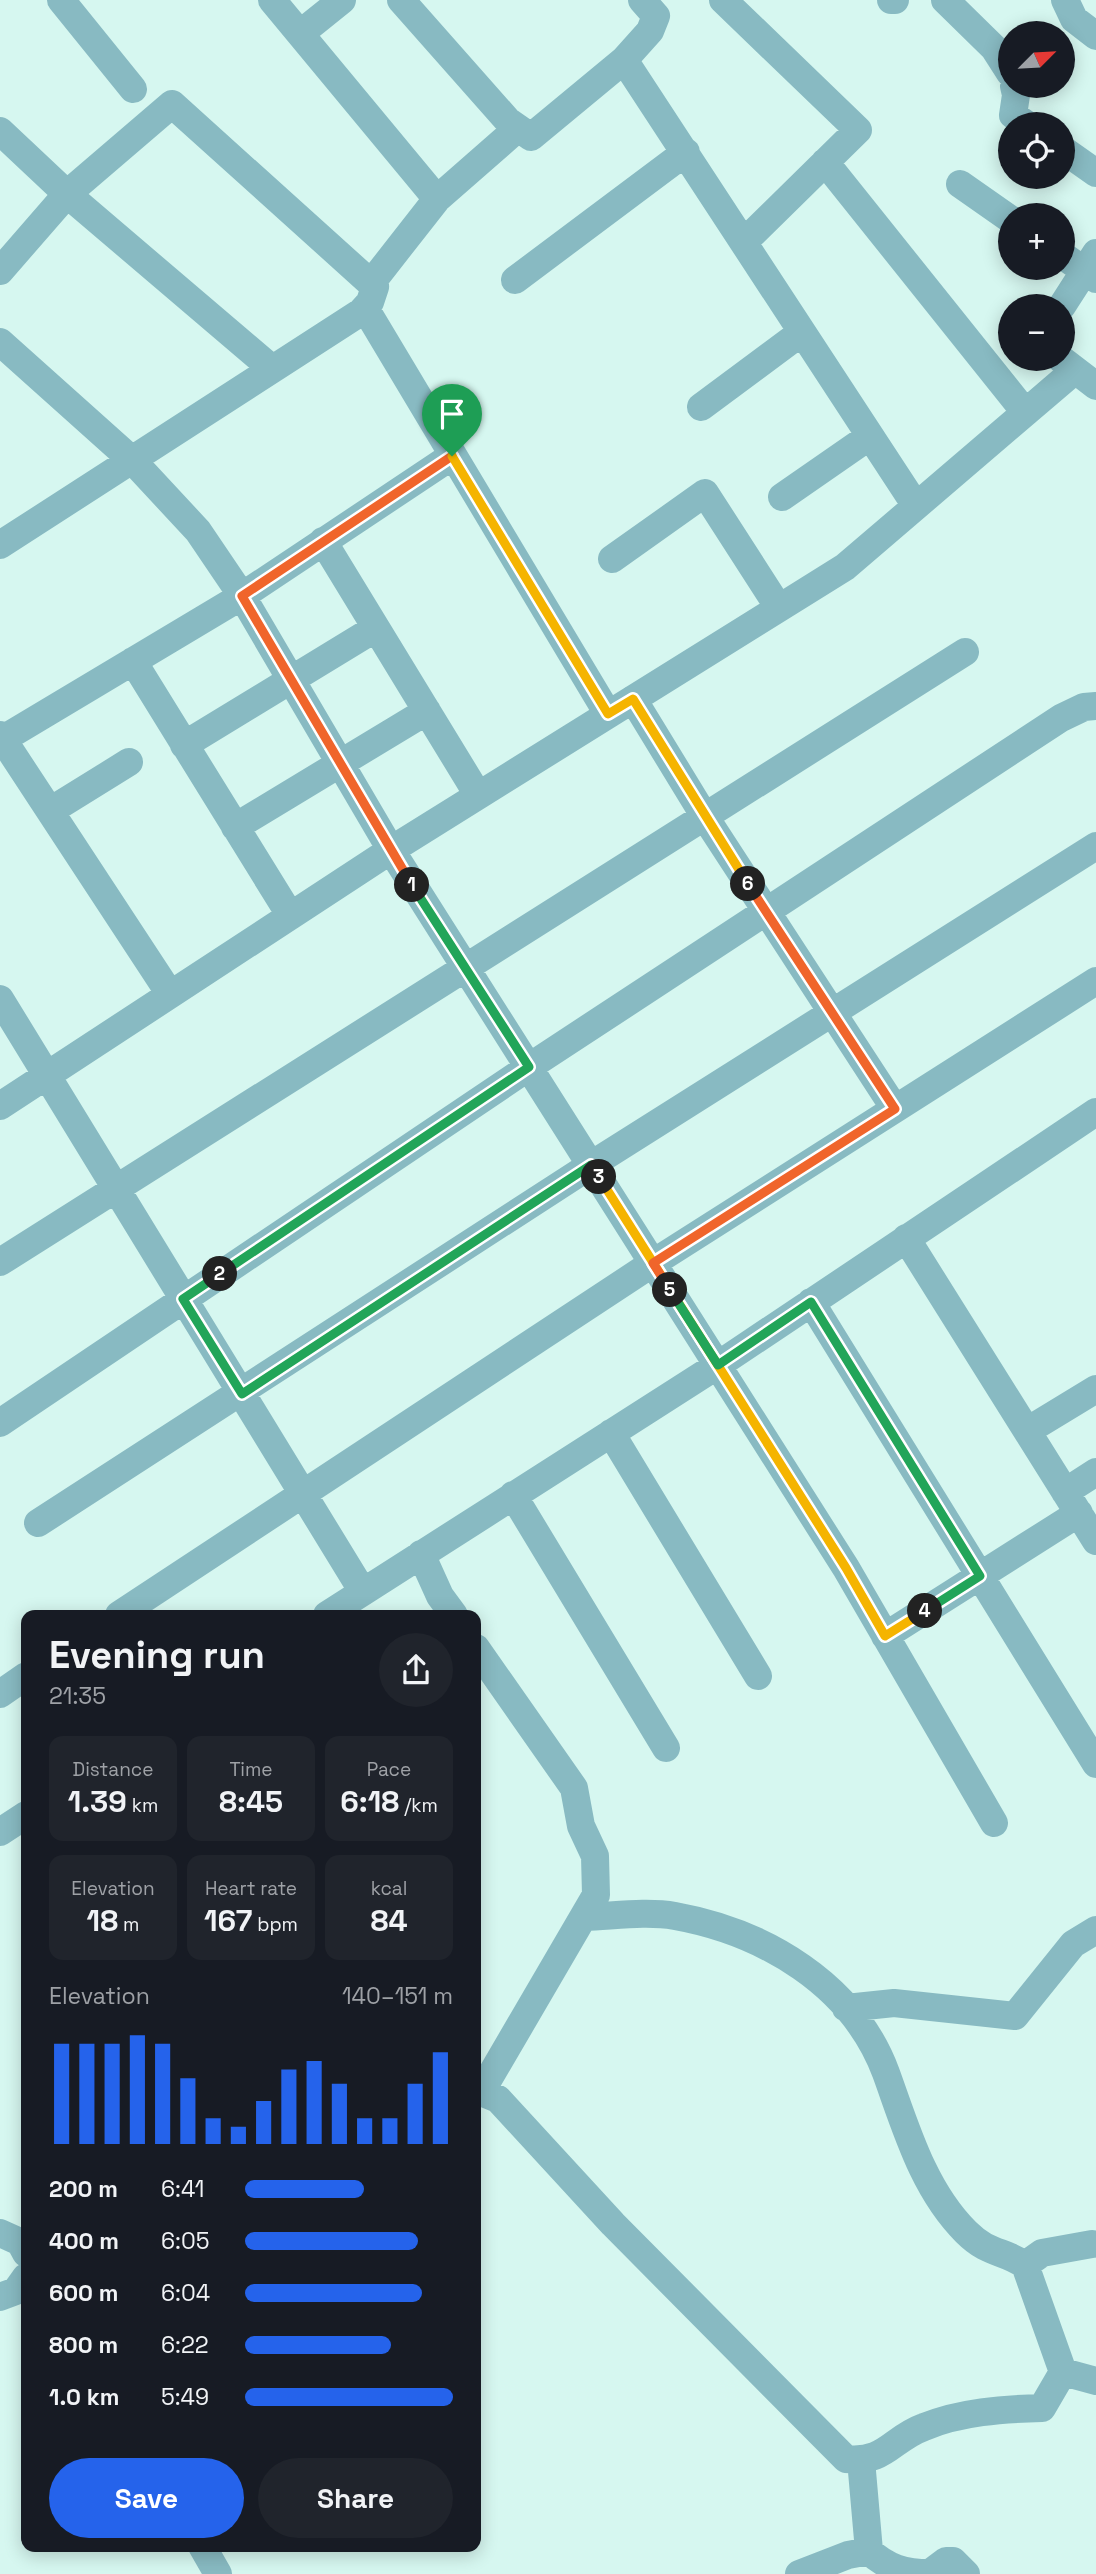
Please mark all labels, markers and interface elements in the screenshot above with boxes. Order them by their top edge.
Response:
north arrow [998,21,1074,98]
map controls [998,21,1075,371]
button: locate [998,112,1075,189]
button: + [998,203,1075,280]
button: − [998,294,1075,371]
pin [422,384,482,456]
icon: arrive [433,395,471,433]
pin: 6 [730,866,766,902]
pin: 1 [394,868,430,903]
text: 6 [742,871,753,896]
text: 1 [407,872,416,897]
pin: 3 [582,1160,616,1194]
text: 3 [593,1164,604,1189]
pin: 2 [202,1256,238,1292]
text: 2 [214,1261,225,1286]
pin: 5 [652,1272,688,1308]
text: 5 [664,1277,675,1302]
pin: 4 [908,1594,942,1628]
text: 4 [918,1598,931,1623]
text: Evening run [49,1631,265,1679]
button: share [379,1633,453,1707]
text: 21:35 [49,1681,106,1711]
text: Distance [73,1757,153,1782]
text: Time [229,1757,273,1782]
text: Pace [367,1757,411,1782]
text: 1.39 [68,1782,127,1821]
text: 8:45 [219,1782,283,1821]
text: 6:18 [340,1782,399,1821]
text: km [127,1793,158,1818]
text: /km [399,1793,438,1818]
text: Elevation [71,1876,155,1901]
text: Heart rate [205,1876,297,1901]
text: kcal [371,1876,407,1901]
text: 18 [87,1901,118,1940]
text: 167 [204,1901,252,1940]
text: 84 [370,1901,408,1940]
text: m [118,1912,139,1937]
text: bpm [252,1912,298,1937]
text: Elevation [49,1981,150,2011]
text: 140–151 m [342,1981,453,2011]
text: 200 m [49,2174,118,2204]
text: 6:41 [161,2174,204,2204]
text: 400 m [49,2226,119,2256]
text: 6:05 [161,2226,209,2256]
text: 600 m [49,2278,119,2308]
text: 6:04 [161,2278,210,2308]
text: 800 m [49,2330,118,2360]
text: 6:22 [161,2330,209,2360]
text: 1.0 km [49,2382,119,2412]
text: 5:49 [161,2382,209,2412]
button: Save [49,2458,244,2538]
button: Share [258,2458,453,2538]

